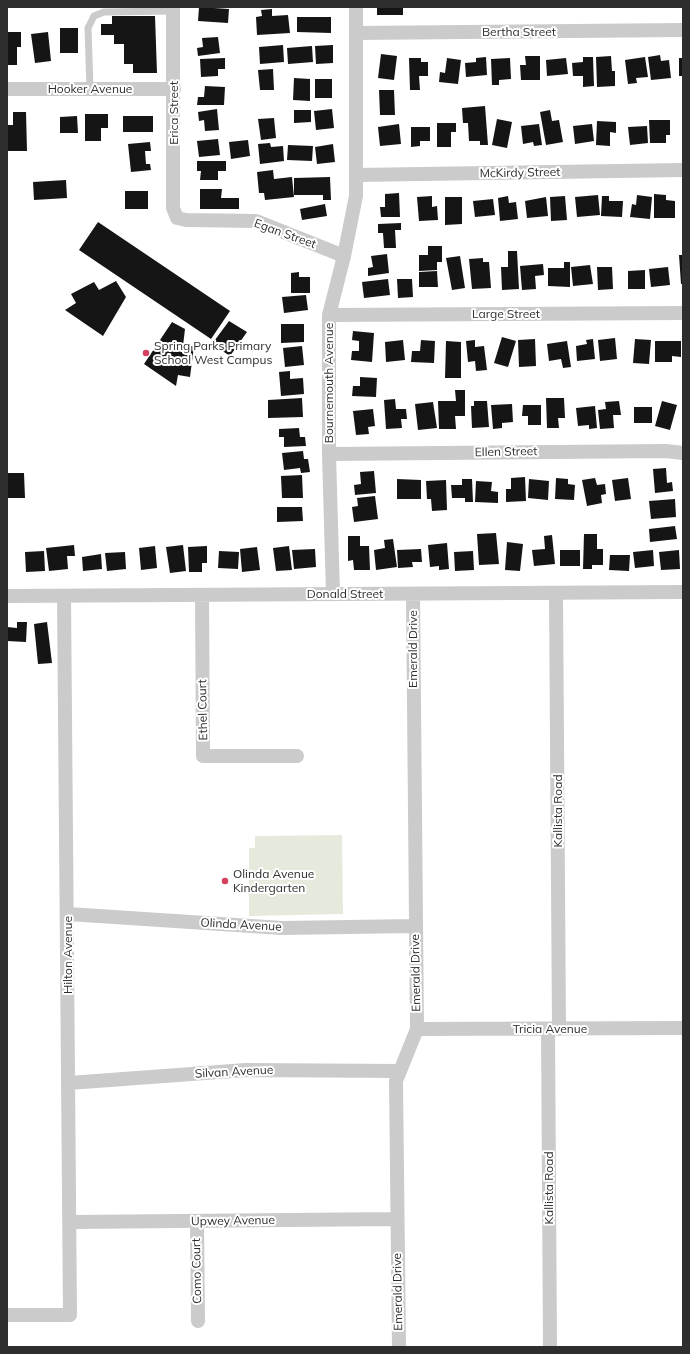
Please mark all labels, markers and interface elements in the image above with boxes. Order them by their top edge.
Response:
street label: Bertha Street [482,25,556,39]
street label: Erica Street [167,81,181,145]
street label: Hooker Avenue [48,82,132,96]
street label: McKirdy Street [479,165,561,181]
street label: Egan Street [252,216,318,252]
street label: Large Street [472,307,540,321]
street label: Bournemouth Avenue [322,323,336,443]
place label: Spring Parks Primary School West Campus [154,339,272,367]
marker: Spring Parks Primary School West Campus [141,348,151,358]
street label: Ellen Street [475,444,537,460]
street label: Donald Street [307,587,383,601]
street label: Emerald Drive [406,610,420,688]
street label: Ethel Court [195,679,211,741]
street label: Kallista Road [551,774,565,848]
place label: Olinda Avenue Kindergarten [233,867,314,895]
marker: Olinda Avenue Kindergarten [220,876,230,886]
street label: Hilton Avenue [61,916,75,994]
street label: Olinda Avenue [200,916,282,934]
street label: Emerald Drive [408,934,424,1012]
street label: Tricia Avenue [513,1022,587,1036]
street label: Silvan Avenue [194,1063,274,1081]
street label: Kallista Road [542,1151,556,1225]
street label: Upwey Avenue [191,1213,275,1229]
street label: Como Court [189,1238,205,1304]
street label: Emerald Drive [390,1253,406,1331]

